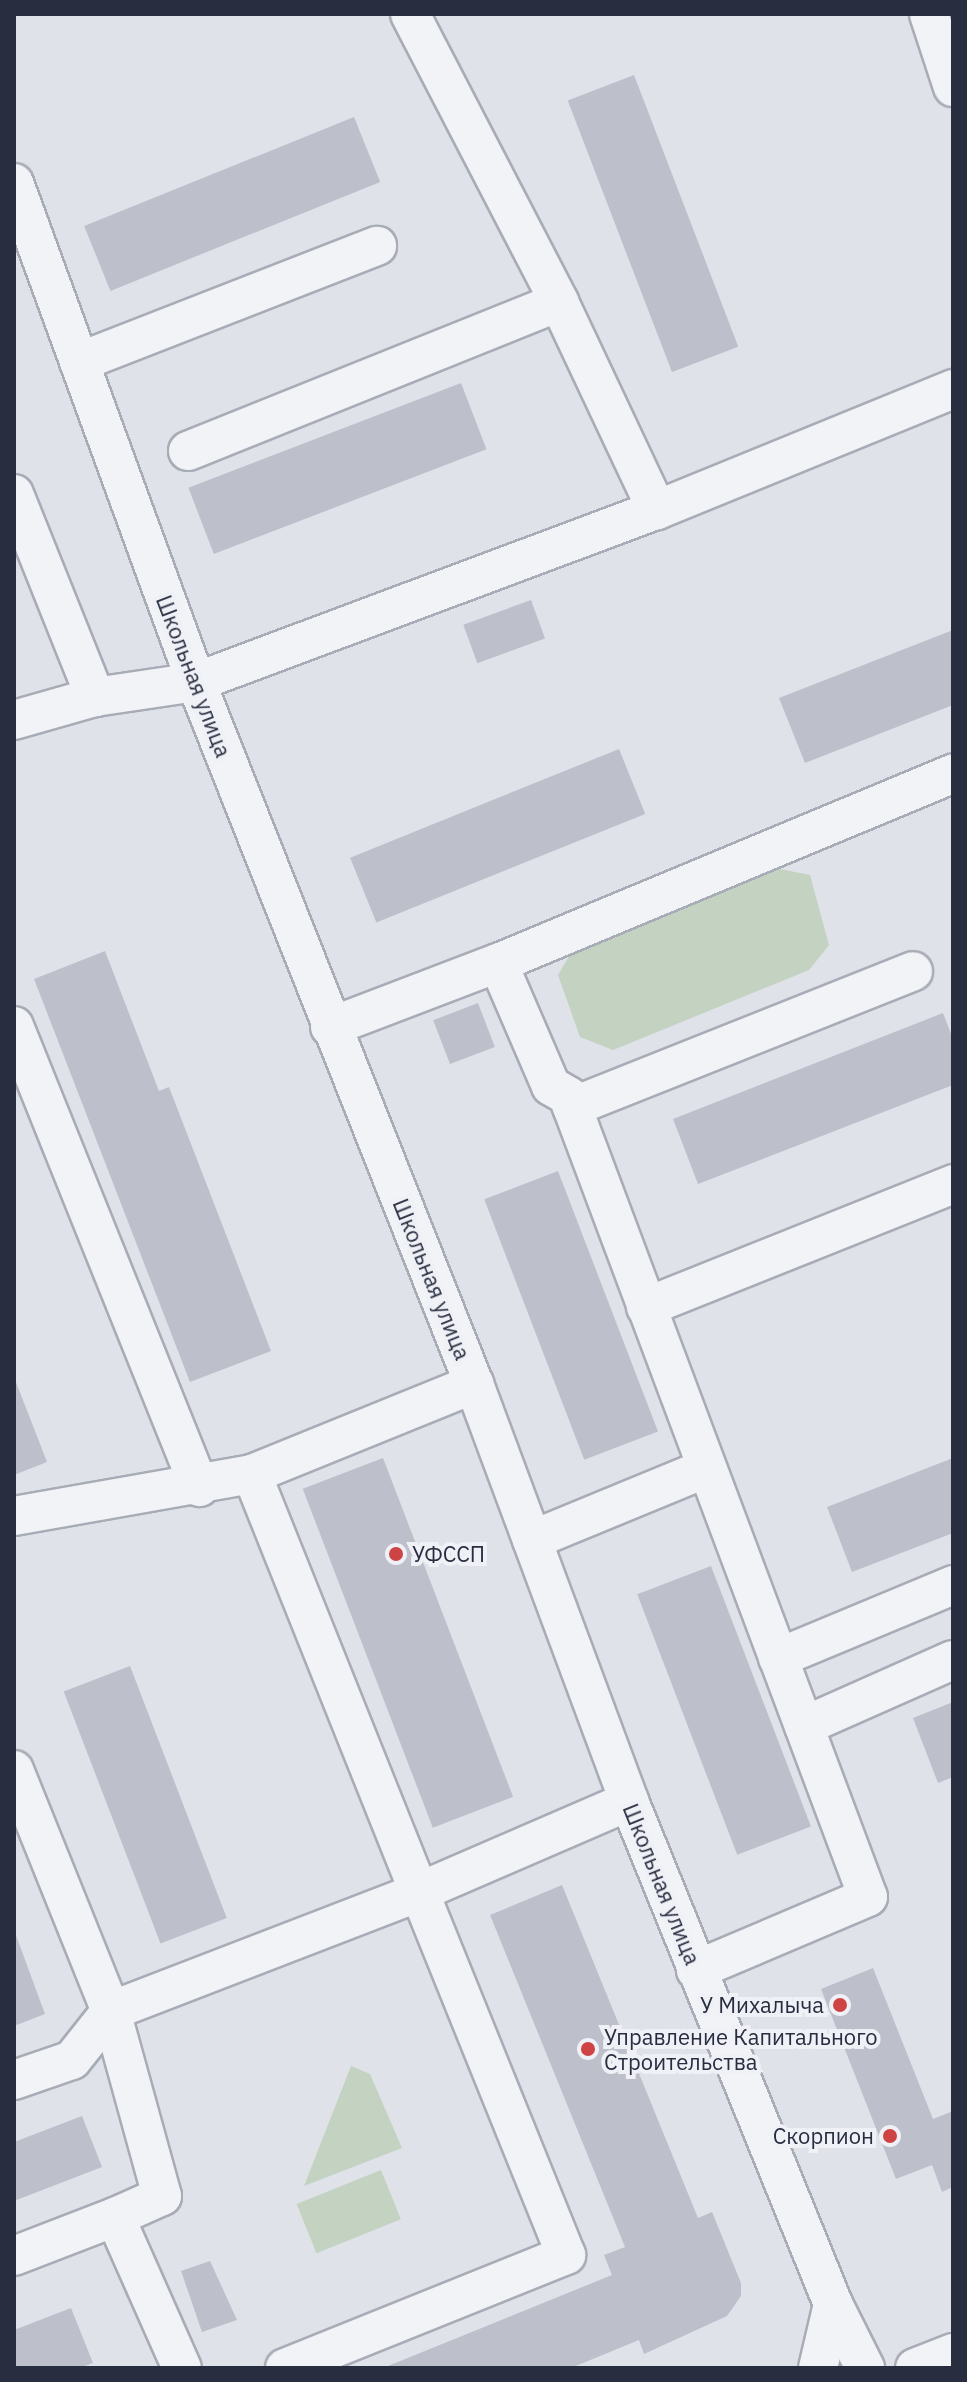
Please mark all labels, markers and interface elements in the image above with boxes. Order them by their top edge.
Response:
street label: Школьная улица [151,591,237,761]
street label: Школьная улица [388,1195,476,1363]
place label: УФССП [412,1541,485,1567]
marker: УФССП [387,1545,405,1563]
street label: Школьная улица [618,1800,706,1968]
place label: У Михалыча [700,1992,824,2018]
marker: У Михалыча [831,1996,849,2014]
place label: Управление Капитального Строительства [604,2023,878,2074]
marker: Управление Капитального Строительства [579,2040,597,2058]
place label: Скорпион [773,2123,874,2149]
marker: Скорпион [881,2127,899,2145]

